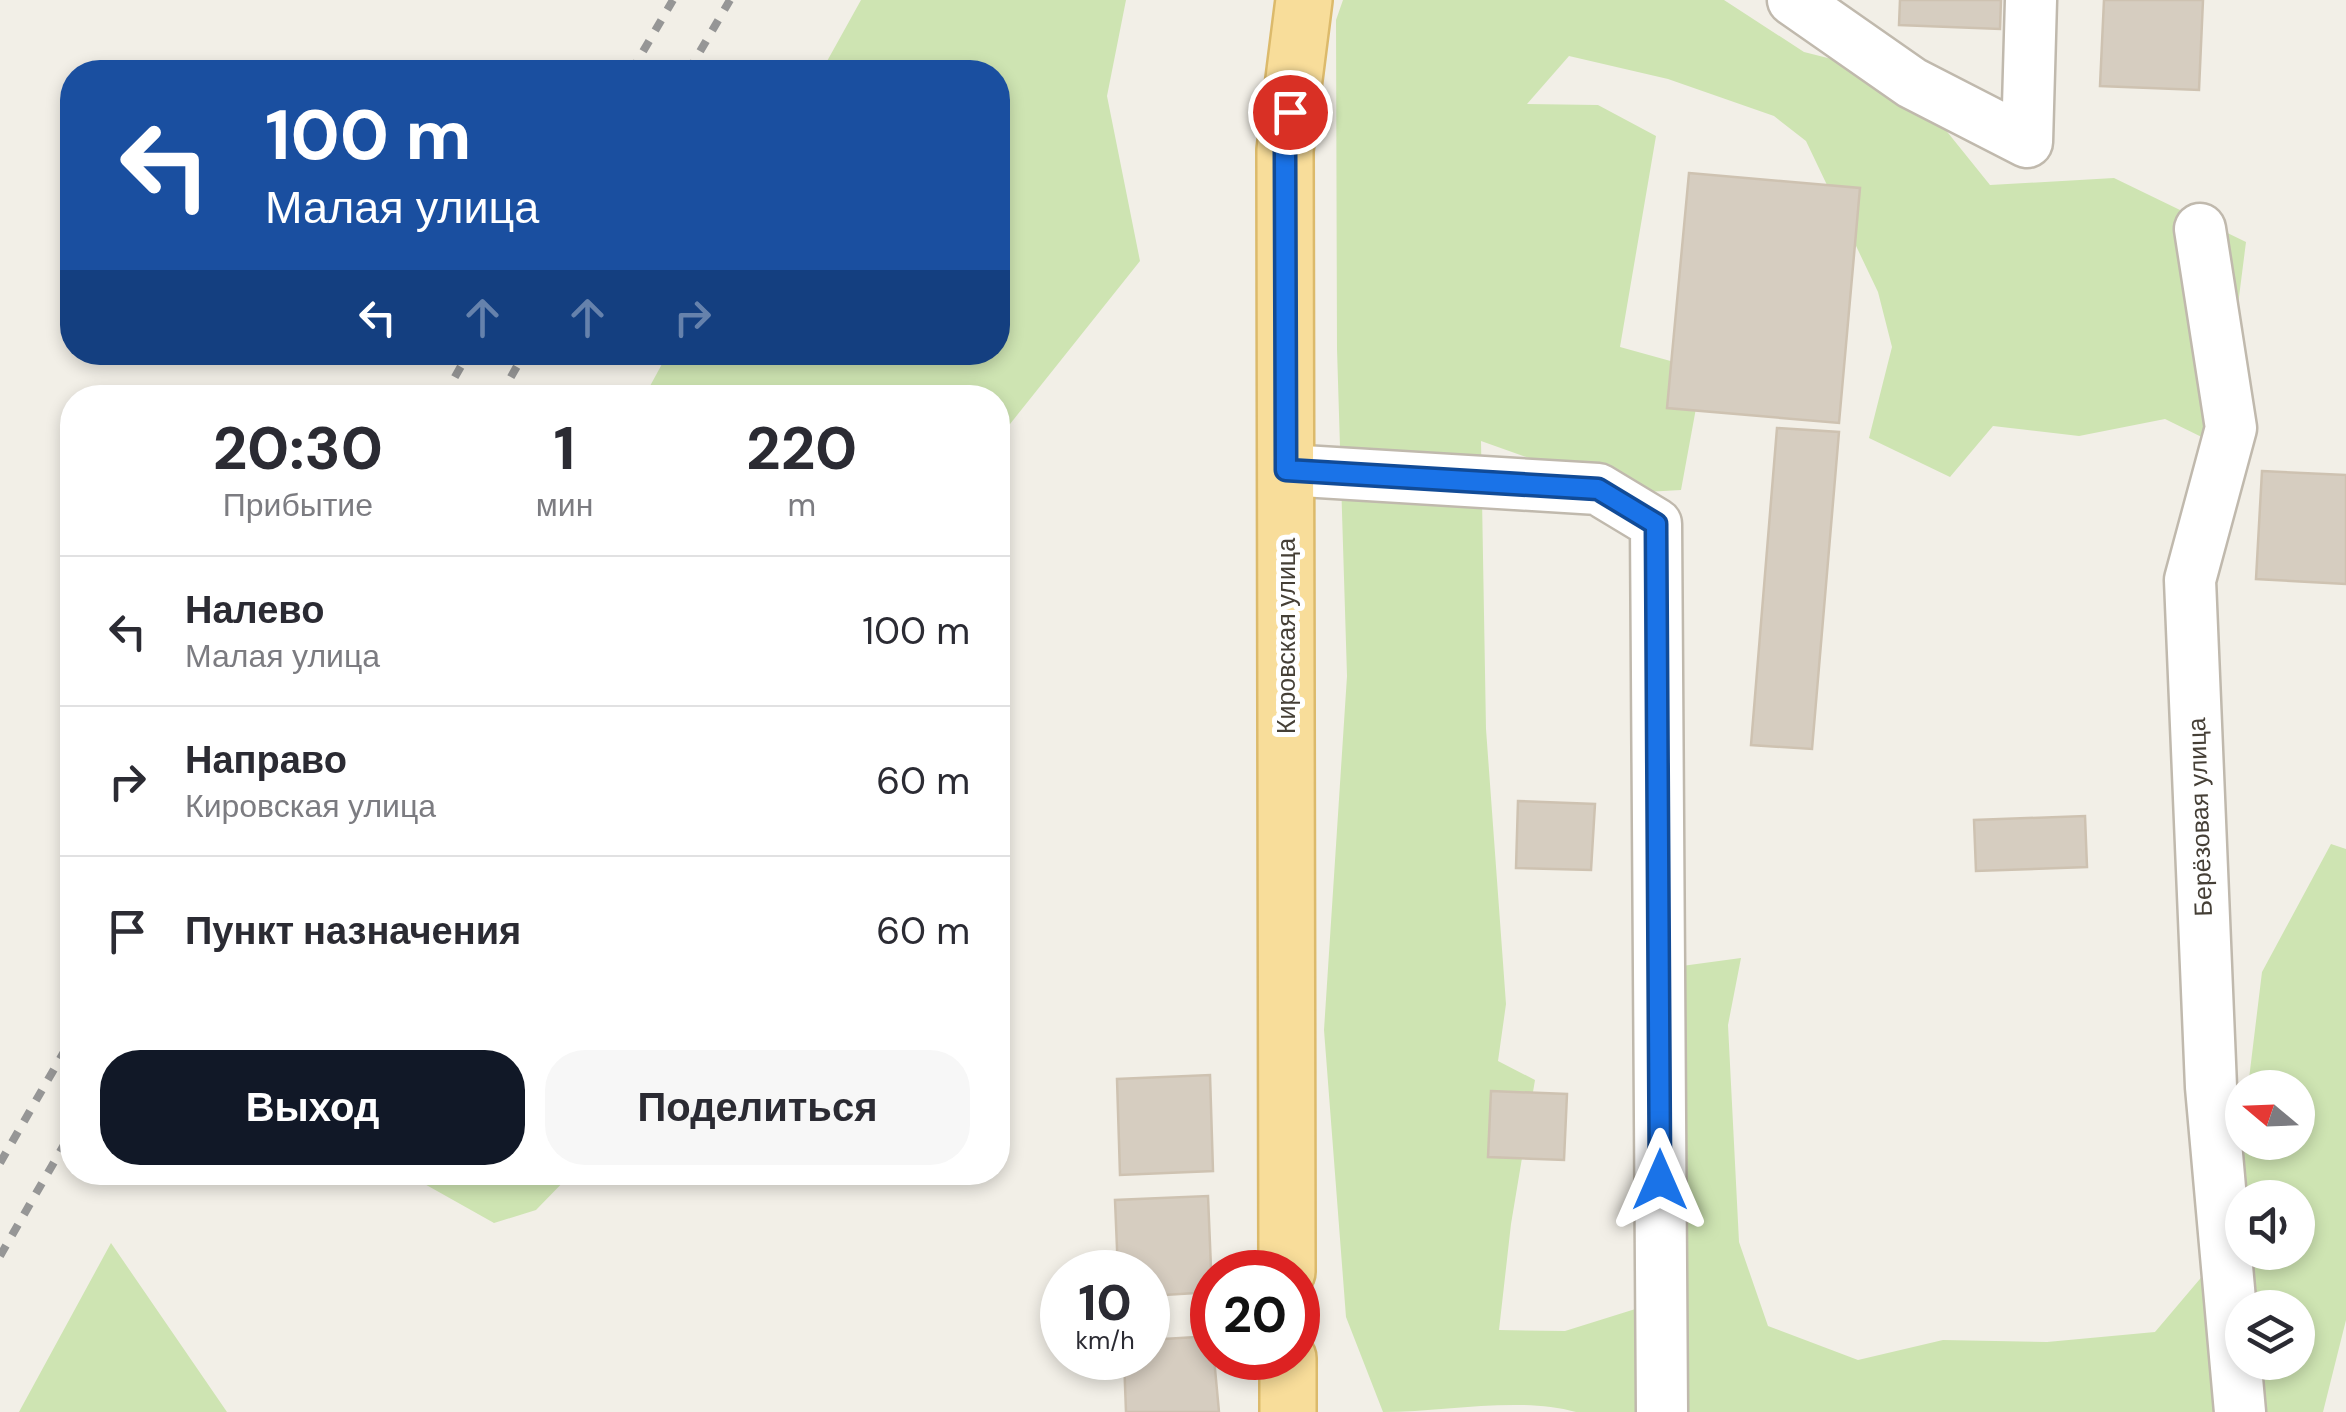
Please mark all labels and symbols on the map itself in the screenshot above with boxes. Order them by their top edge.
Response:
pin [1248,70,1333,155]
street label: Кировская улица [1270,538,1303,734]
street label: Берёзовая улица [2180,717,2220,917]
north arrow [2225,1070,2315,1160]
position arrow [1608,1128,1712,1232]
speed limit sign: 20 [1190,1250,1320,1380]

